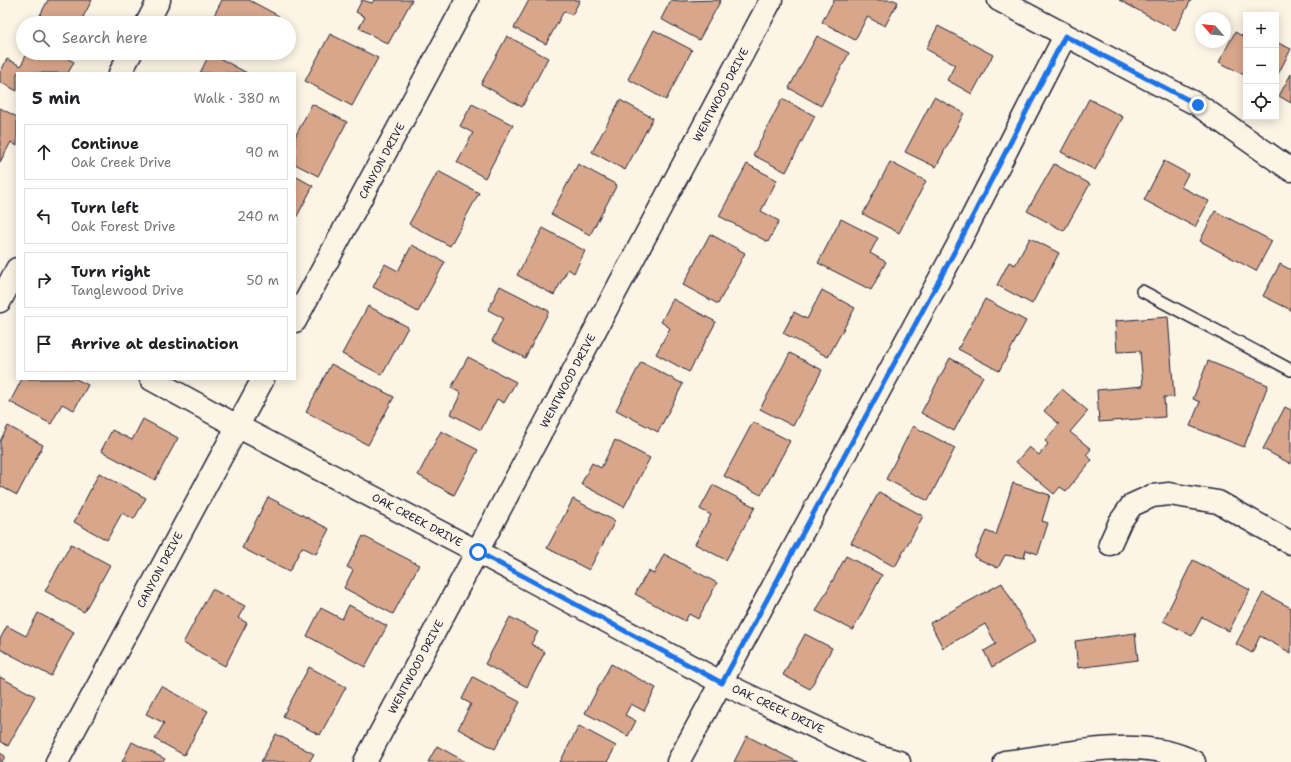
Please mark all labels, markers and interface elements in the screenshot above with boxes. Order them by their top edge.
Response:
north arrow [1195,12,1231,48]
map controls [1243,12,1279,120]
button: + [1243,12,1279,48]
search box [16,16,296,60]
icon: search [30,27,52,49]
text: Search here [62,28,148,48]
street label: WENTWOOD DRIVE [690,45,752,145]
button: − [1243,48,1279,84]
button: locate [1243,84,1279,120]
text: 5 min [32,87,80,109]
text: Walk · 380 m [194,90,280,107]
route end [1189,96,1207,114]
street label: CANYON DRIVE [356,120,408,202]
text: Continue [71,134,139,154]
icon: ahead [33,141,55,163]
text: 90 m [245,144,279,161]
text: Oak Creek Drive [71,154,171,171]
text: Turn left [71,198,139,218]
icon: left [33,205,55,227]
text: 240 m [237,208,279,225]
text: Oak Forest Drive [71,218,176,235]
text: Turn right [71,262,151,282]
icon: right [33,269,55,291]
text: 50 m [246,272,279,289]
text: Tanglewood Drive [71,282,184,299]
street label: WENTWOOD DRIVE [537,331,599,431]
icon: arrive [33,333,55,355]
text: Arrive at destination [71,334,239,354]
street label: OAK CREEK DRIVE [369,490,465,550]
street label: CANYON DRIVE [134,529,186,611]
route start [469,543,487,561]
street label: WENTWOOD DRIVE [385,617,447,717]
street label: OAK CREEK DRIVE [729,681,827,737]

